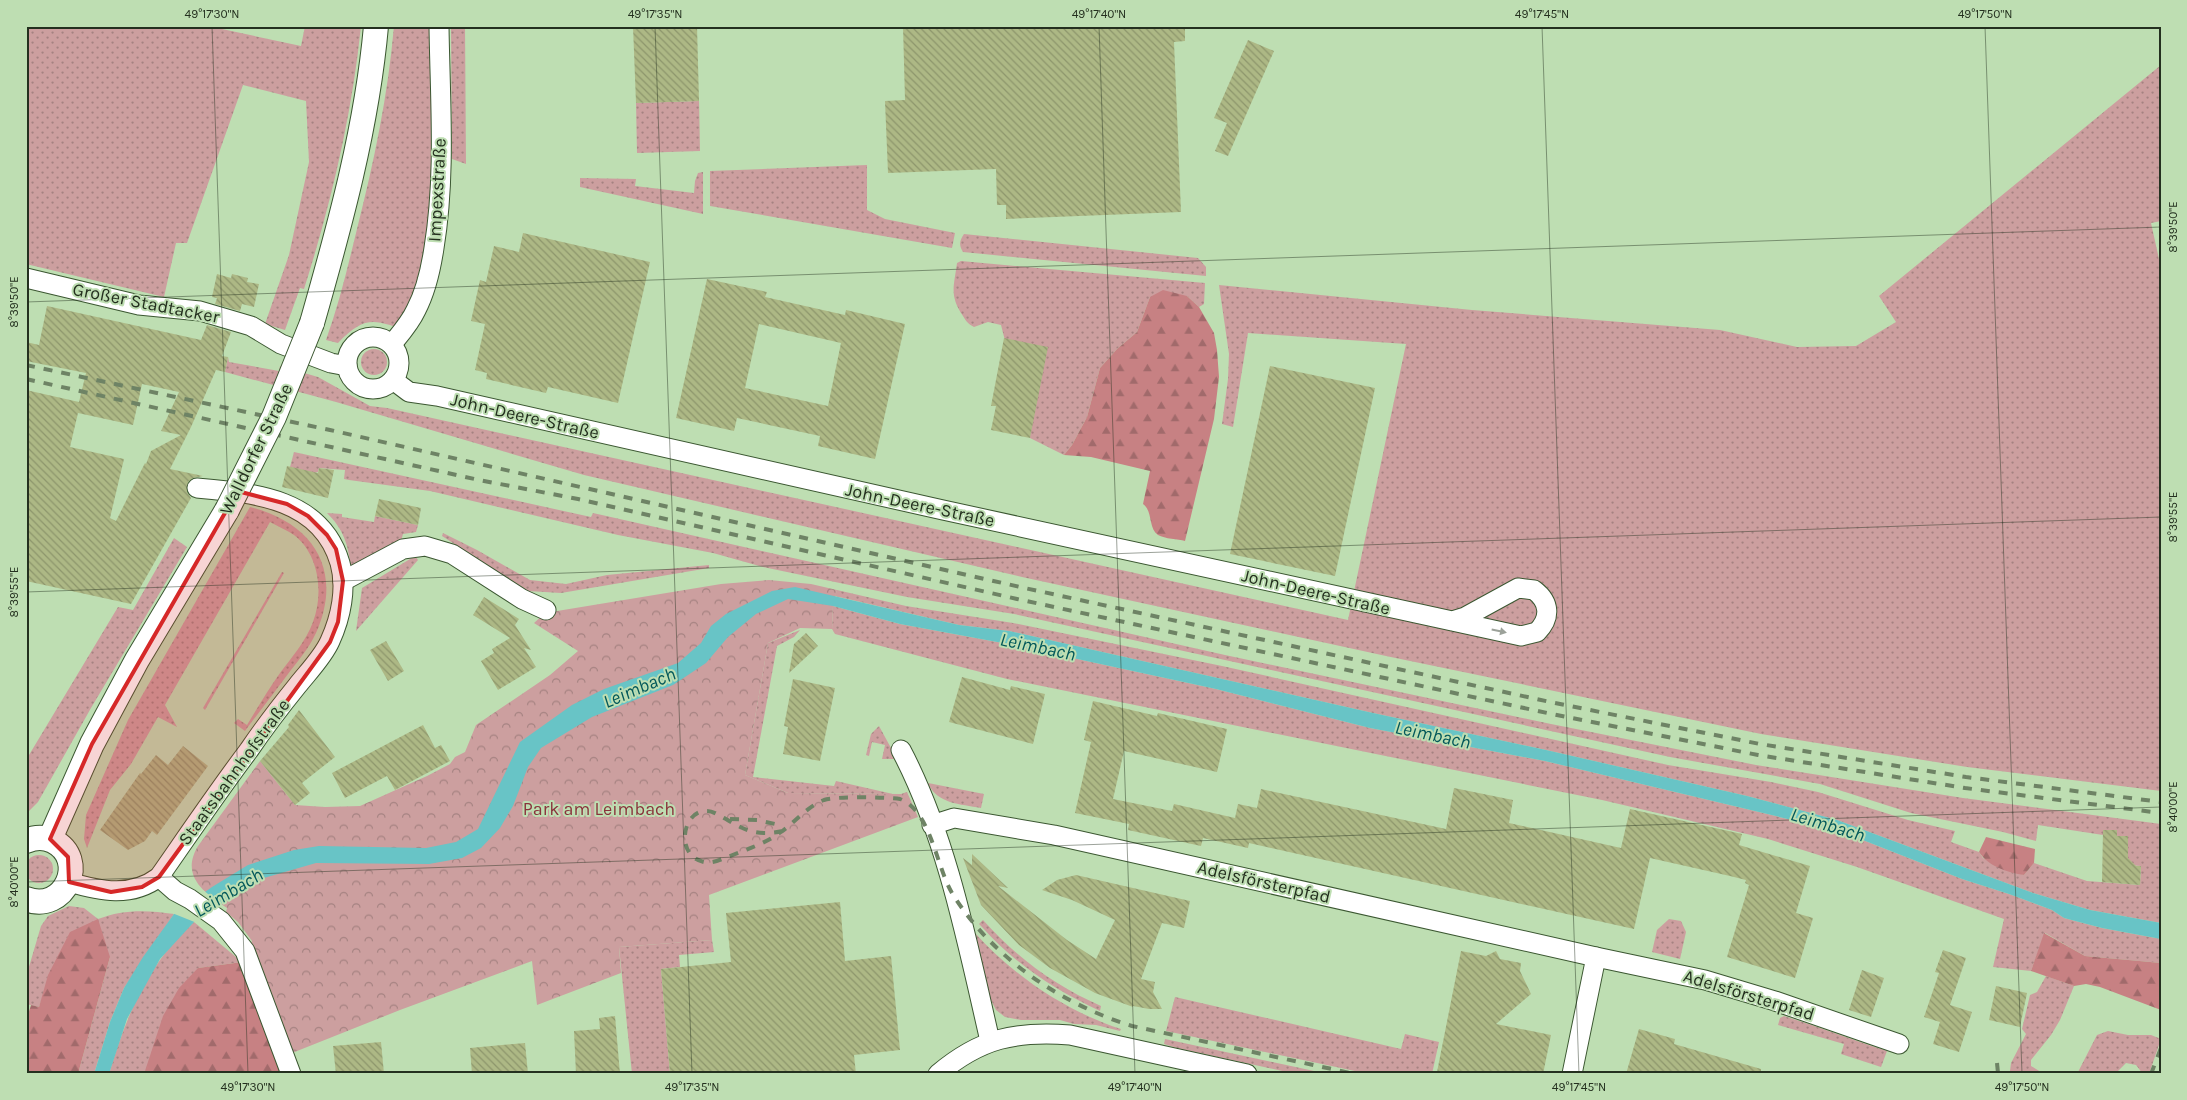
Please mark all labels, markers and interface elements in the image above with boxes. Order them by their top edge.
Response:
text: 49°17'30"N [184,7,240,21]
text: 49°17'35"N [628,7,682,21]
text: 49°17'40"N [1072,7,1126,21]
text: 49°17'45"N [1515,7,1569,21]
text: 49°17'50"N [1958,7,2012,21]
street label: Impexstraße [423,138,451,242]
text: 8°39'50"E [2166,201,2180,253]
text: 8°39'50"E [7,276,21,328]
street label: Großer Stadtacker [71,278,222,328]
street label: Walldorfer Straße [215,380,297,518]
street label: John-Deere-Straße [449,388,601,444]
street label: John-Deere-Straße [843,478,997,532]
text: 8°39'55"E [2166,491,2180,543]
street label: John-Deere-Straße [1240,564,1392,620]
text: 8°39'55"E [7,566,21,618]
water label: Leimbach [998,628,1078,666]
one-way arrow [1491,628,1507,636]
water label: Leimbach [600,663,679,713]
street label: Staatsbahnhofstraße [174,695,294,849]
water label: Leimbach [1393,716,1473,754]
text: 8°40'00"E [2166,781,2180,833]
park label: Park am Leimbach [523,798,675,820]
water label: Leimbach [1788,803,1868,847]
text: 8°40'00"E [7,856,21,908]
street label: Adelsförsterpfad [1195,856,1333,908]
water label: Leimbach [190,864,267,922]
street label: Adelsförsterpfad [1681,965,1817,1025]
text: 49°17'30"N [220,1080,276,1094]
text: 49°17'35"N [665,1080,719,1094]
text: 49°17'40"N [1108,1080,1162,1094]
text: 49°17'45"N [1552,1080,1606,1094]
text: 49°17'50"N [1995,1080,2049,1094]

